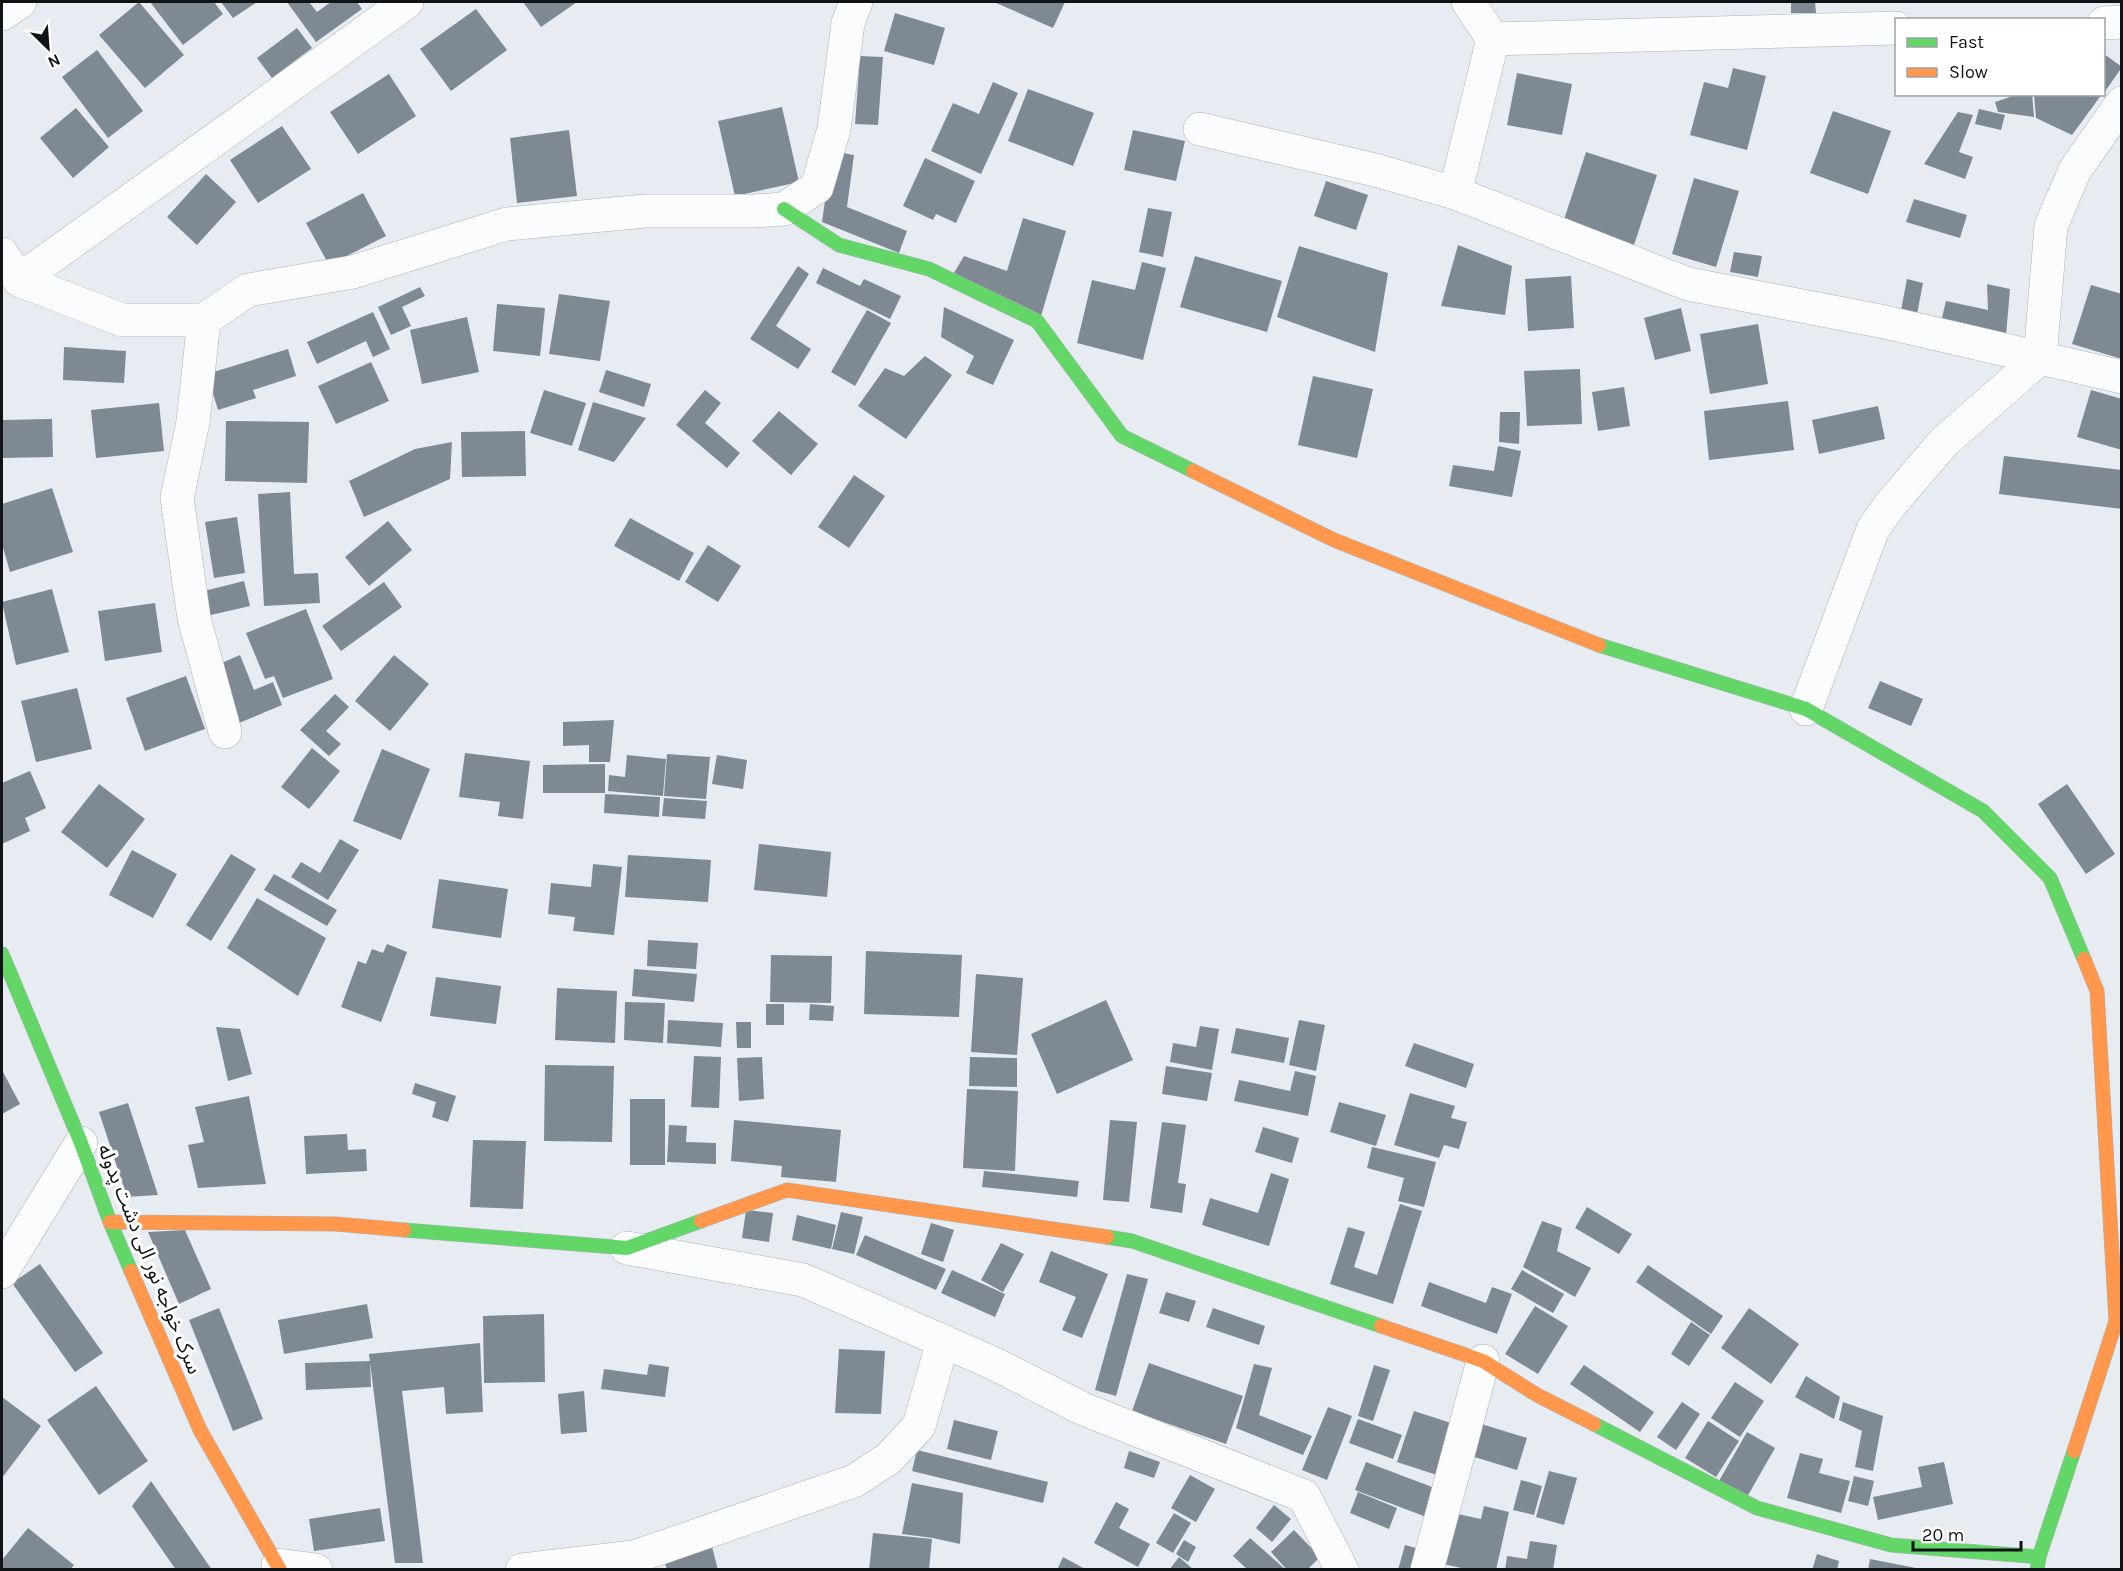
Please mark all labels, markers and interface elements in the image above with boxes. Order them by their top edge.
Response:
north arrow [18,18,78,78]
legend [1895,18,2105,96]
text: Fast [1949,31,1984,53]
text: N [45,50,63,72]
text: Slow [1949,61,1988,83]
street label: سرک خواجه نور الی دشت پدوله [92,1141,206,1378]
scale bar [1913,1514,2021,1552]
text: 20 m [1922,1524,1964,1546]

